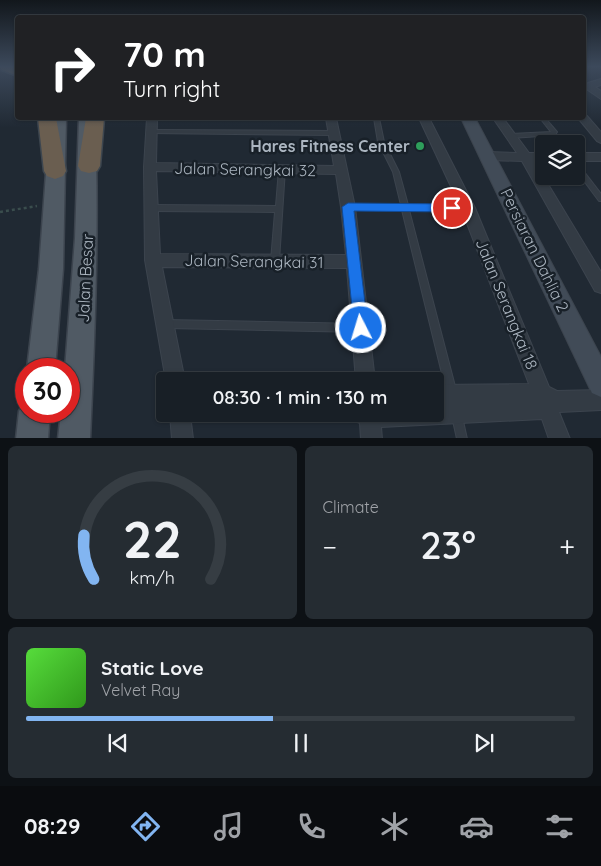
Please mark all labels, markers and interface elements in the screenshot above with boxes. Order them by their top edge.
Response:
text: 70 m [123,32,206,76]
icon: right [40,35,105,100]
text: Turn right [123,75,220,103]
map controls [535,135,585,185]
button: layers [535,135,585,185]
place label: Hares Fitness Center [250,136,410,156]
marker: Hares Fitness Center [414,140,426,152]
street label: Jalan Serangkai 32 [174,158,316,180]
street label: Persiaran Dahlia 2 [496,185,574,315]
pin [431,187,473,229]
icon: arrive [438,194,466,222]
street label: Jalan Besar [73,233,97,323]
street label: Jalan Serangkai 18 [472,236,542,372]
street label: Jalan Serangkai 31 [184,250,324,272]
position arrow [334,301,386,353]
speed limit sign: 30 [15,358,80,423]
text: 08:30 · 1 min · 130 m [213,385,387,409]
text: Climate [323,497,379,517]
text: 22 [123,506,182,571]
text: 23° [420,521,476,569]
text: − [323,529,337,564]
text: + [559,529,575,564]
text: km/h [130,566,175,588]
text: Static Love [101,656,204,680]
text: Velvet Ray [101,680,180,700]
icon: previous [104,729,132,757]
icon: pause [287,729,315,757]
icon: next [470,729,498,757]
icon: directions [128,809,163,844]
icon: music [211,809,246,844]
icon: phone [294,809,329,844]
icon: climate [377,809,412,844]
icon: car [459,809,494,844]
icon: filters [542,809,577,844]
text: 08:29 [24,812,80,840]

